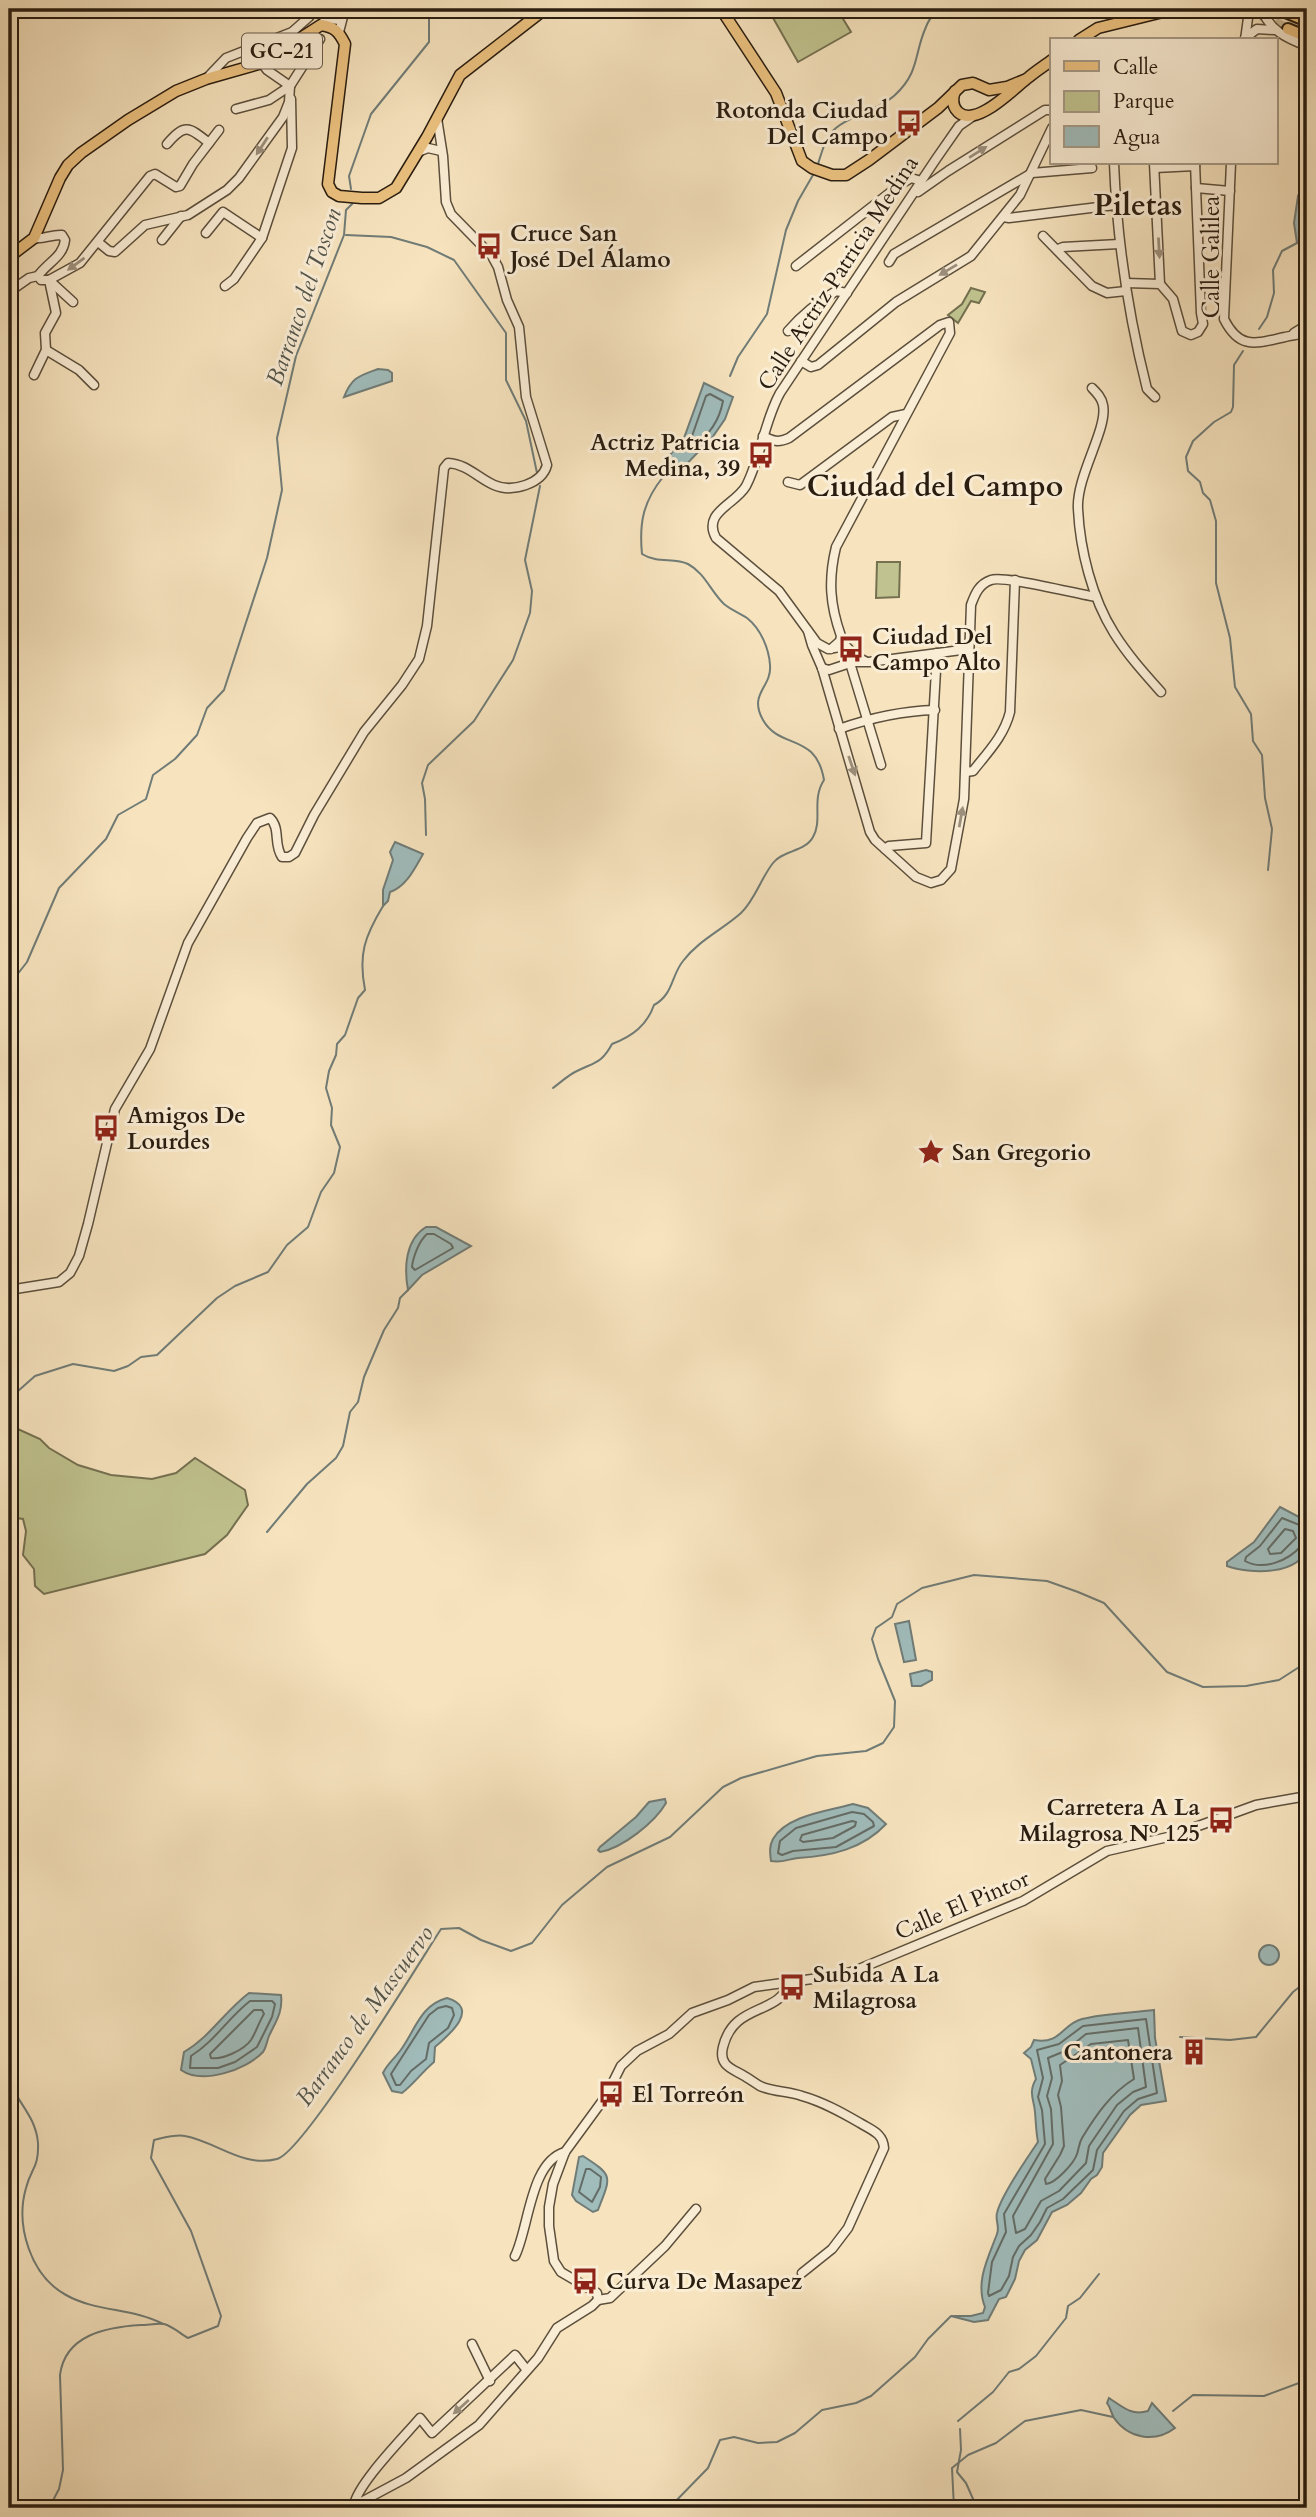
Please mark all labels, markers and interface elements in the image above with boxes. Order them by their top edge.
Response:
road number: GC-21 [242,34,322,68]
legend [1050,38,1278,164]
text: Calle [1113,53,1158,82]
text: Parque [1113,87,1174,116]
place label: Rotonda Ciudad Del Campo [715,95,888,152]
bus stop icon: Rotonda Ciudad Del Campo [894,108,924,138]
text: Agua [1113,123,1160,152]
one-way arrow [255,137,268,156]
one-way arrow [969,145,988,158]
street label: Calle Actriz Patricia Medina [750,150,926,396]
district label: Piletas [1094,185,1182,226]
street label: Calle Galilea [1196,196,1227,318]
water label: Barranco del Toscon [258,204,350,390]
place label: Cruce San José Del Álamo [507,218,671,275]
bus stop icon: Cruce San José Del Álamo [474,231,504,261]
one-way arrow [1153,237,1164,259]
one-way arrow [66,257,85,271]
one-way arrow [939,264,958,277]
place label: Actriz Patricia Medina, 39 [590,427,741,484]
bus stop icon: Actriz Patricia Medina, 39 [746,440,776,470]
district label: Ciudad del Campo [807,466,1063,507]
place label: Ciudad Del Campo Alto [872,621,1001,678]
bus stop icon: Ciudad Del Campo Alto [836,634,866,664]
one-way arrow [847,756,857,777]
one-way arrow [956,805,967,827]
place label: Amigos De Lourdes [127,1100,246,1157]
bus stop icon: Amigos De Lourdes [91,1113,121,1143]
place icon: San Gregorio [916,1137,946,1167]
place label: San Gregorio [952,1137,1091,1168]
place label: Carretera A La Milagrosa Nº 125 [1019,1792,1201,1849]
bus stop icon: Carretera A La Milagrosa Nº 125 [1206,1805,1236,1835]
street label: Calle El Pintor [890,1862,1035,1947]
water label: Barranco de Mascuervo [288,1919,442,2113]
place label: Subida A La Milagrosa [813,1959,940,2016]
bus stop icon: Subida A La Milagrosa [777,1972,807,2002]
place label: Cantonera [1063,2037,1174,2068]
building icon: Cantonera [1179,2037,1209,2067]
bus stop icon: El Torreón [596,2079,626,2109]
place label: El Torreón [632,2079,744,2110]
bus stop icon: Curva De Masapez [570,2266,600,2296]
place label: Curva De Masapez [606,2266,802,2297]
one-way arrow [452,2399,470,2415]

